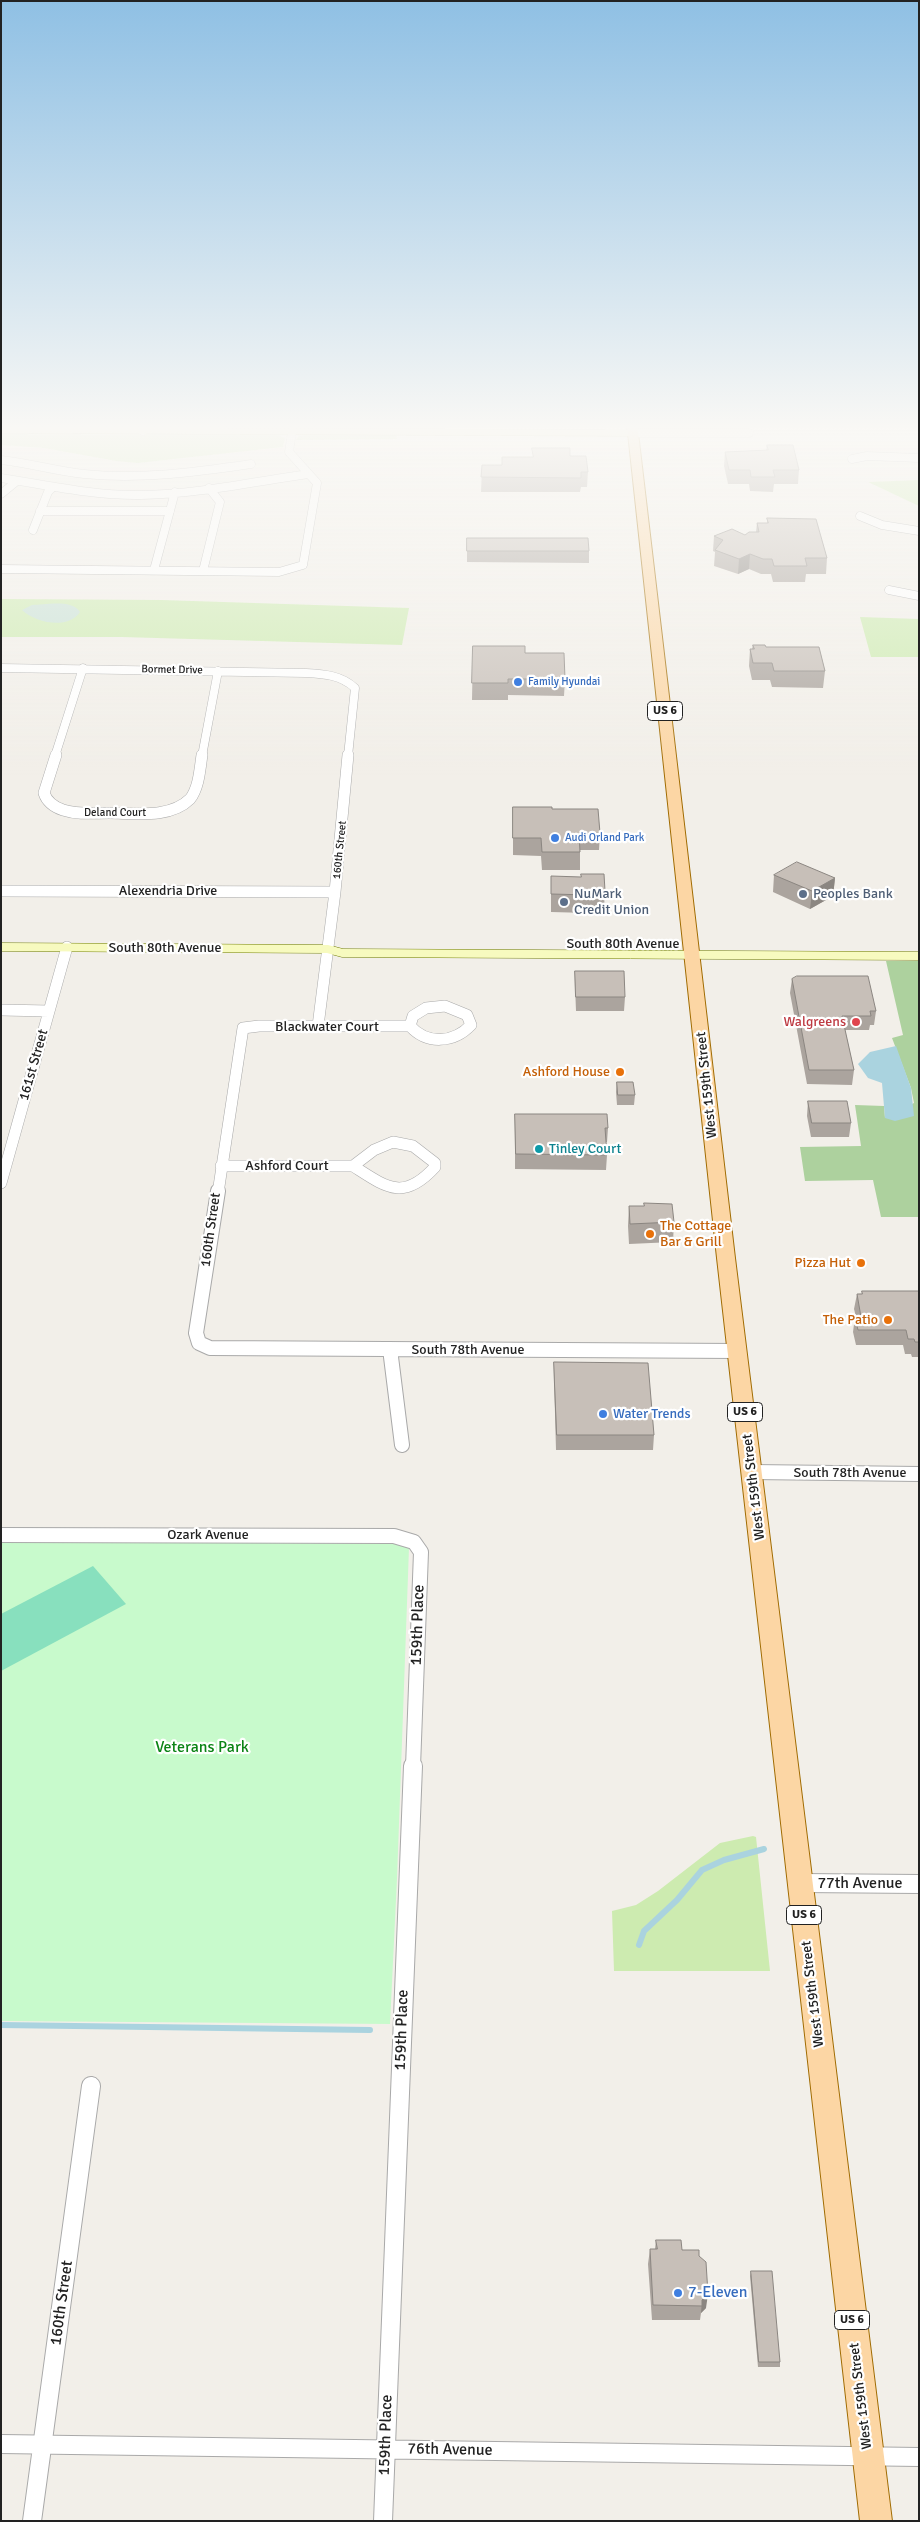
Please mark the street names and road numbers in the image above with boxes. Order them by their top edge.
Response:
street label: Bormet Drive [141,663,203,677]
road number: US 6 [648,701,682,720]
street label: Deland Court [84,806,146,820]
street label: 160th Street [330,820,350,880]
street label: Alexendria Drive [119,883,217,899]
street label: South 80th Avenue [567,936,679,952]
street label: South 80th Avenue [109,940,221,956]
street label: Blackwater Court [275,1019,379,1035]
street label: 161st Street [16,1027,52,1103]
street label: West 159th Street [693,1031,721,1139]
street label: Ashford Court [245,1158,329,1174]
street label: 160th Street [197,1192,225,1268]
street label: South 78th Avenue [412,1342,524,1358]
road number: US 6 [728,1402,762,1421]
street label: West 159th Street [739,1433,769,1541]
street label: South 78th Avenue [794,1465,906,1481]
street label: Ozark Avenue [167,1527,249,1543]
street label: 159th Place [407,1584,429,1666]
street label: 77th Avenue [817,1874,903,1894]
road number: US 6 [786,1906,822,1924]
street label: West 159th Street [798,1940,828,2048]
street label: 159th Place [391,1989,413,2071]
street label: 160th Street [47,2259,77,2347]
road number: US 6 [834,2310,870,2330]
street label: West 159th Street [846,2342,876,2450]
street label: 159th Place [375,2394,397,2476]
street label: 76th Avenue [407,2440,493,2460]

